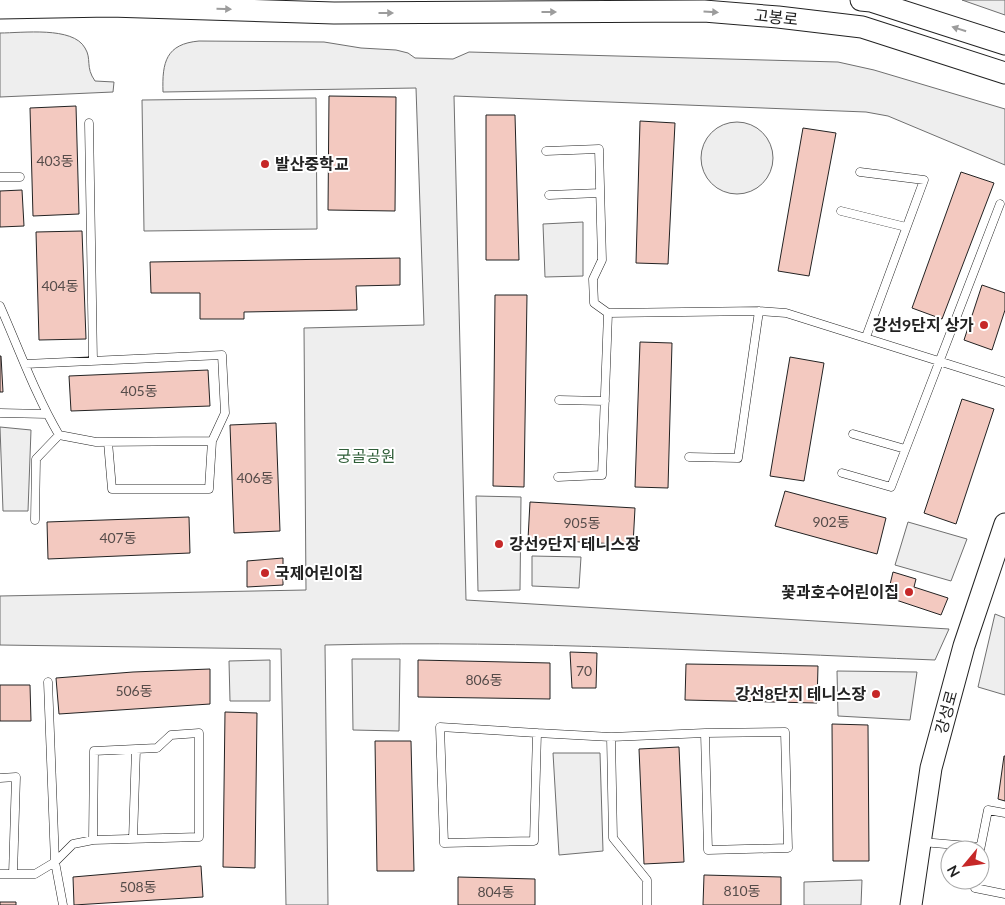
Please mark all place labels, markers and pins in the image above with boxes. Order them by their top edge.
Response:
place label: 발산중학교 [275,154,349,173]
marker: 발산중학교 [259,158,271,170]
place label: 강선9단지 상가 [873,315,974,334]
marker: 강선9단지 상가 [978,319,990,331]
place label: 강선9단지 테니스장 [509,534,640,553]
marker: 강선9단지 테니스장 [493,538,505,550]
place label: 국제어린이집 [275,563,363,582]
marker: 국제어린이집 [259,567,271,579]
place label: 꽃과호수어린이집 [781,582,899,601]
marker: 꽃과호수어린이집 [903,586,915,598]
place label: 강선8단지 테니스장 [735,684,866,703]
marker: 강선8단지 테니스장 [870,688,882,700]

